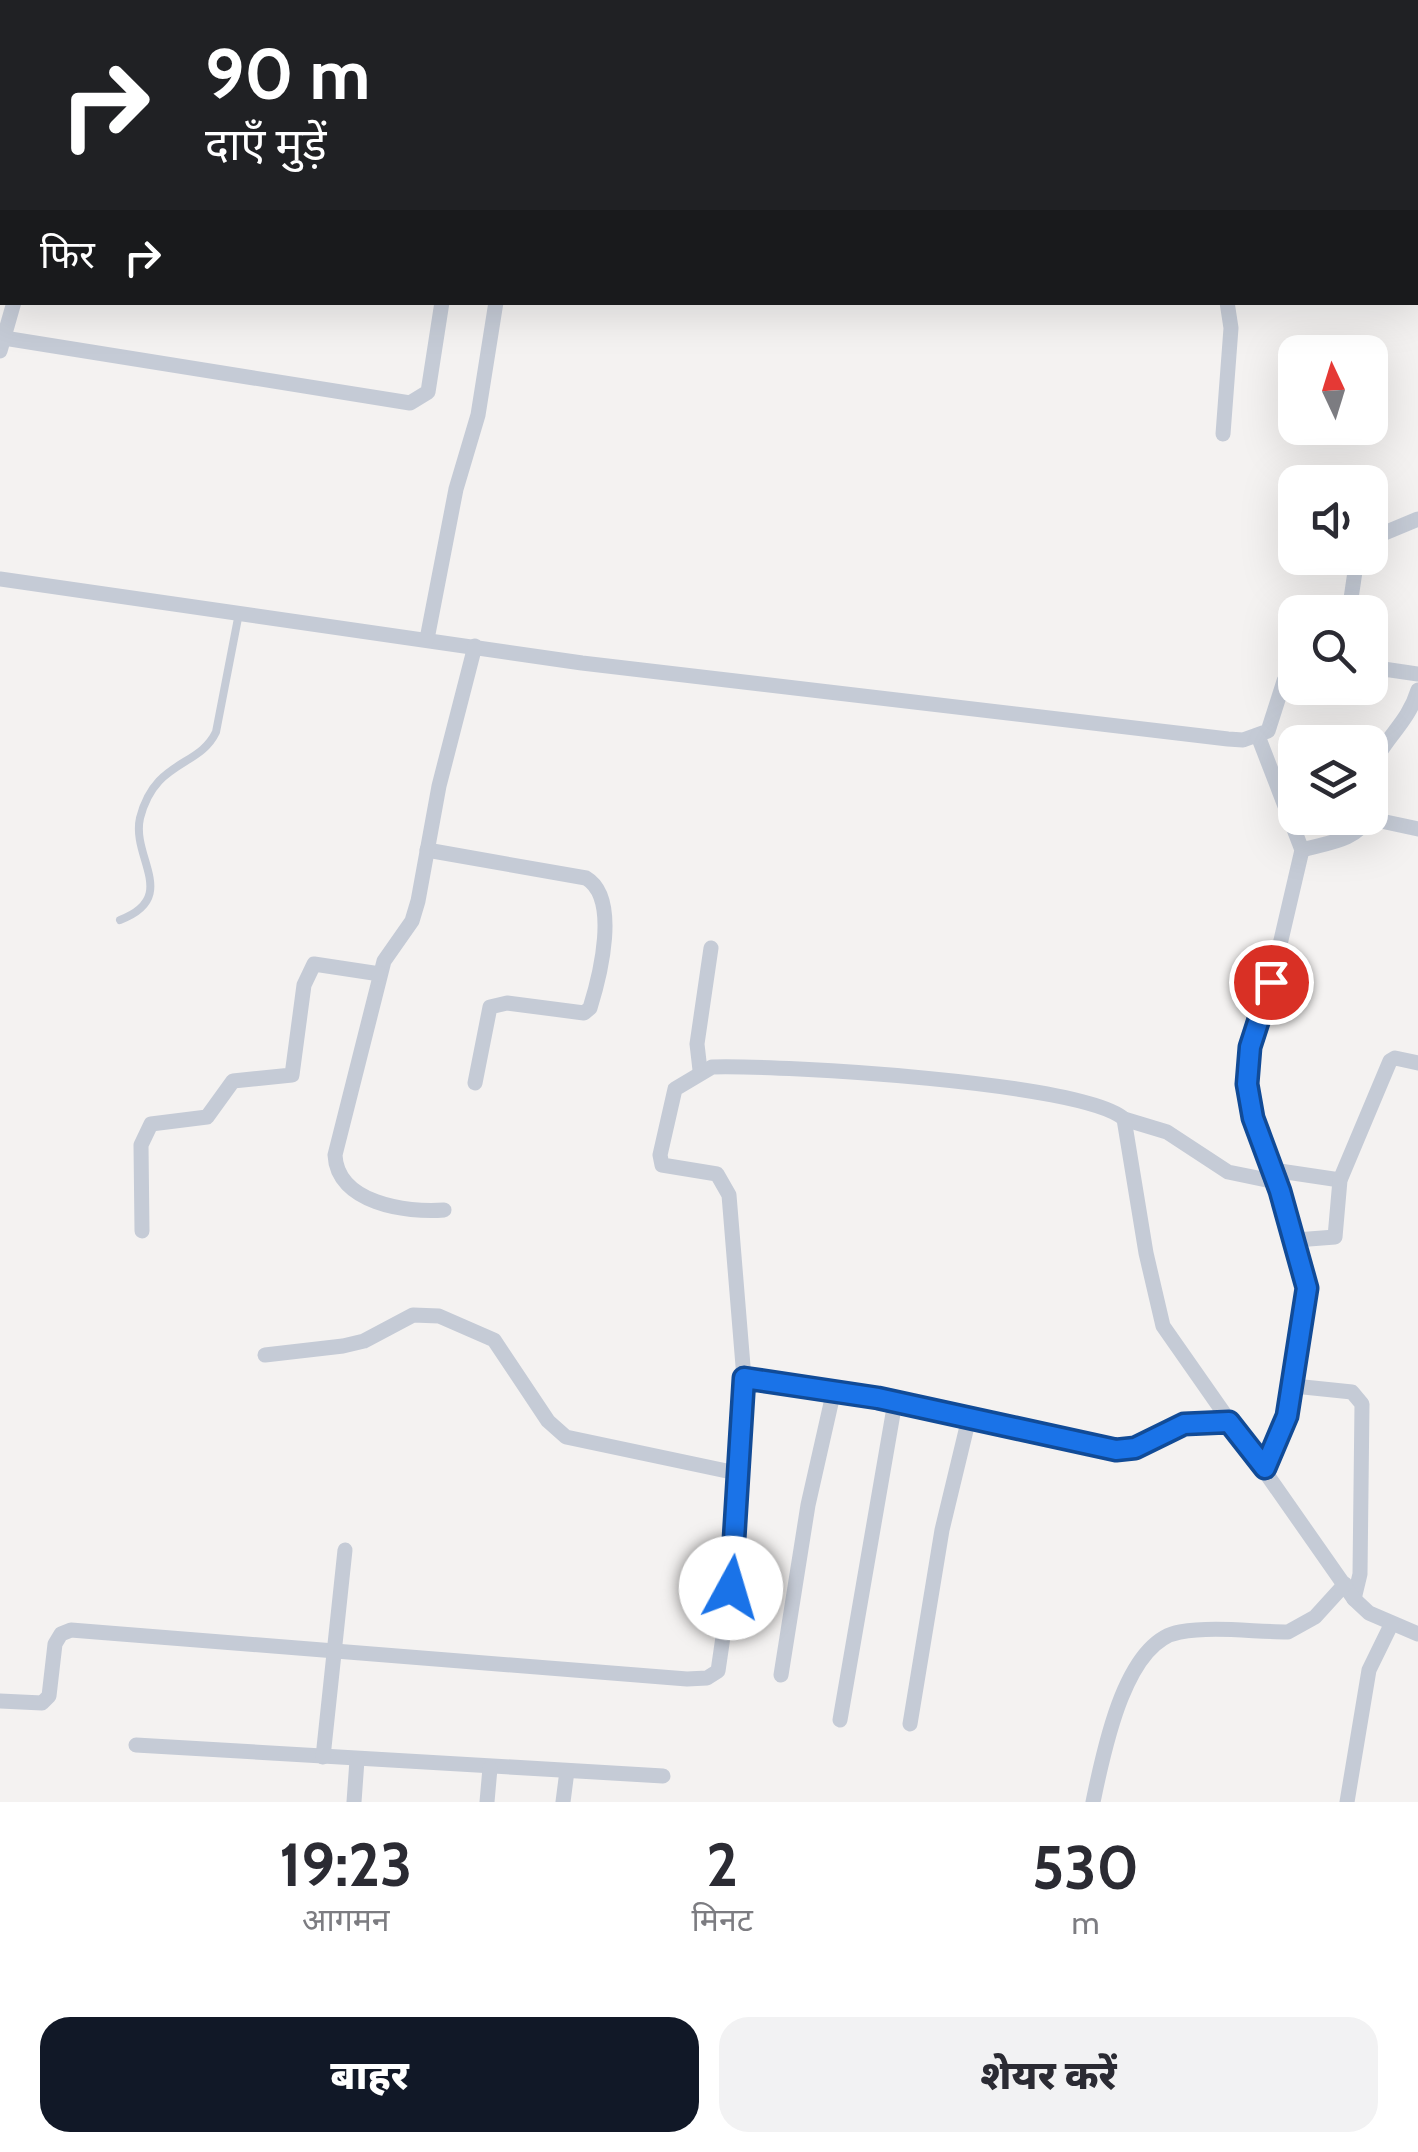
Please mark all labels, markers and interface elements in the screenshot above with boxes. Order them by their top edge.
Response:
text: 90 m [205,31,370,117]
icon: right [40,40,170,170]
text: दाएँ मुड़ें [205,117,327,171]
icon: right [115,230,170,285]
text: फिर [40,231,95,278]
north arrow [1278,335,1388,445]
map controls [1278,335,1388,835]
button: sound [1278,465,1388,575]
button: search [1278,595,1388,705]
button: layers [1278,725,1388,835]
pin [1229,940,1314,1025]
icon: arrive [1244,955,1299,1010]
position arrow [679,1536,783,1640]
text: 19:23 [279,1828,412,1901]
text: 2 [706,1828,738,1901]
text: 530 [1032,1831,1139,1904]
text: आगमन [302,1900,390,1939]
text: मिनट [692,1900,753,1939]
text: m [1071,1903,1099,1942]
button: बाहर [40,2017,699,2132]
button: शेयर करें [719,2017,1378,2132]

